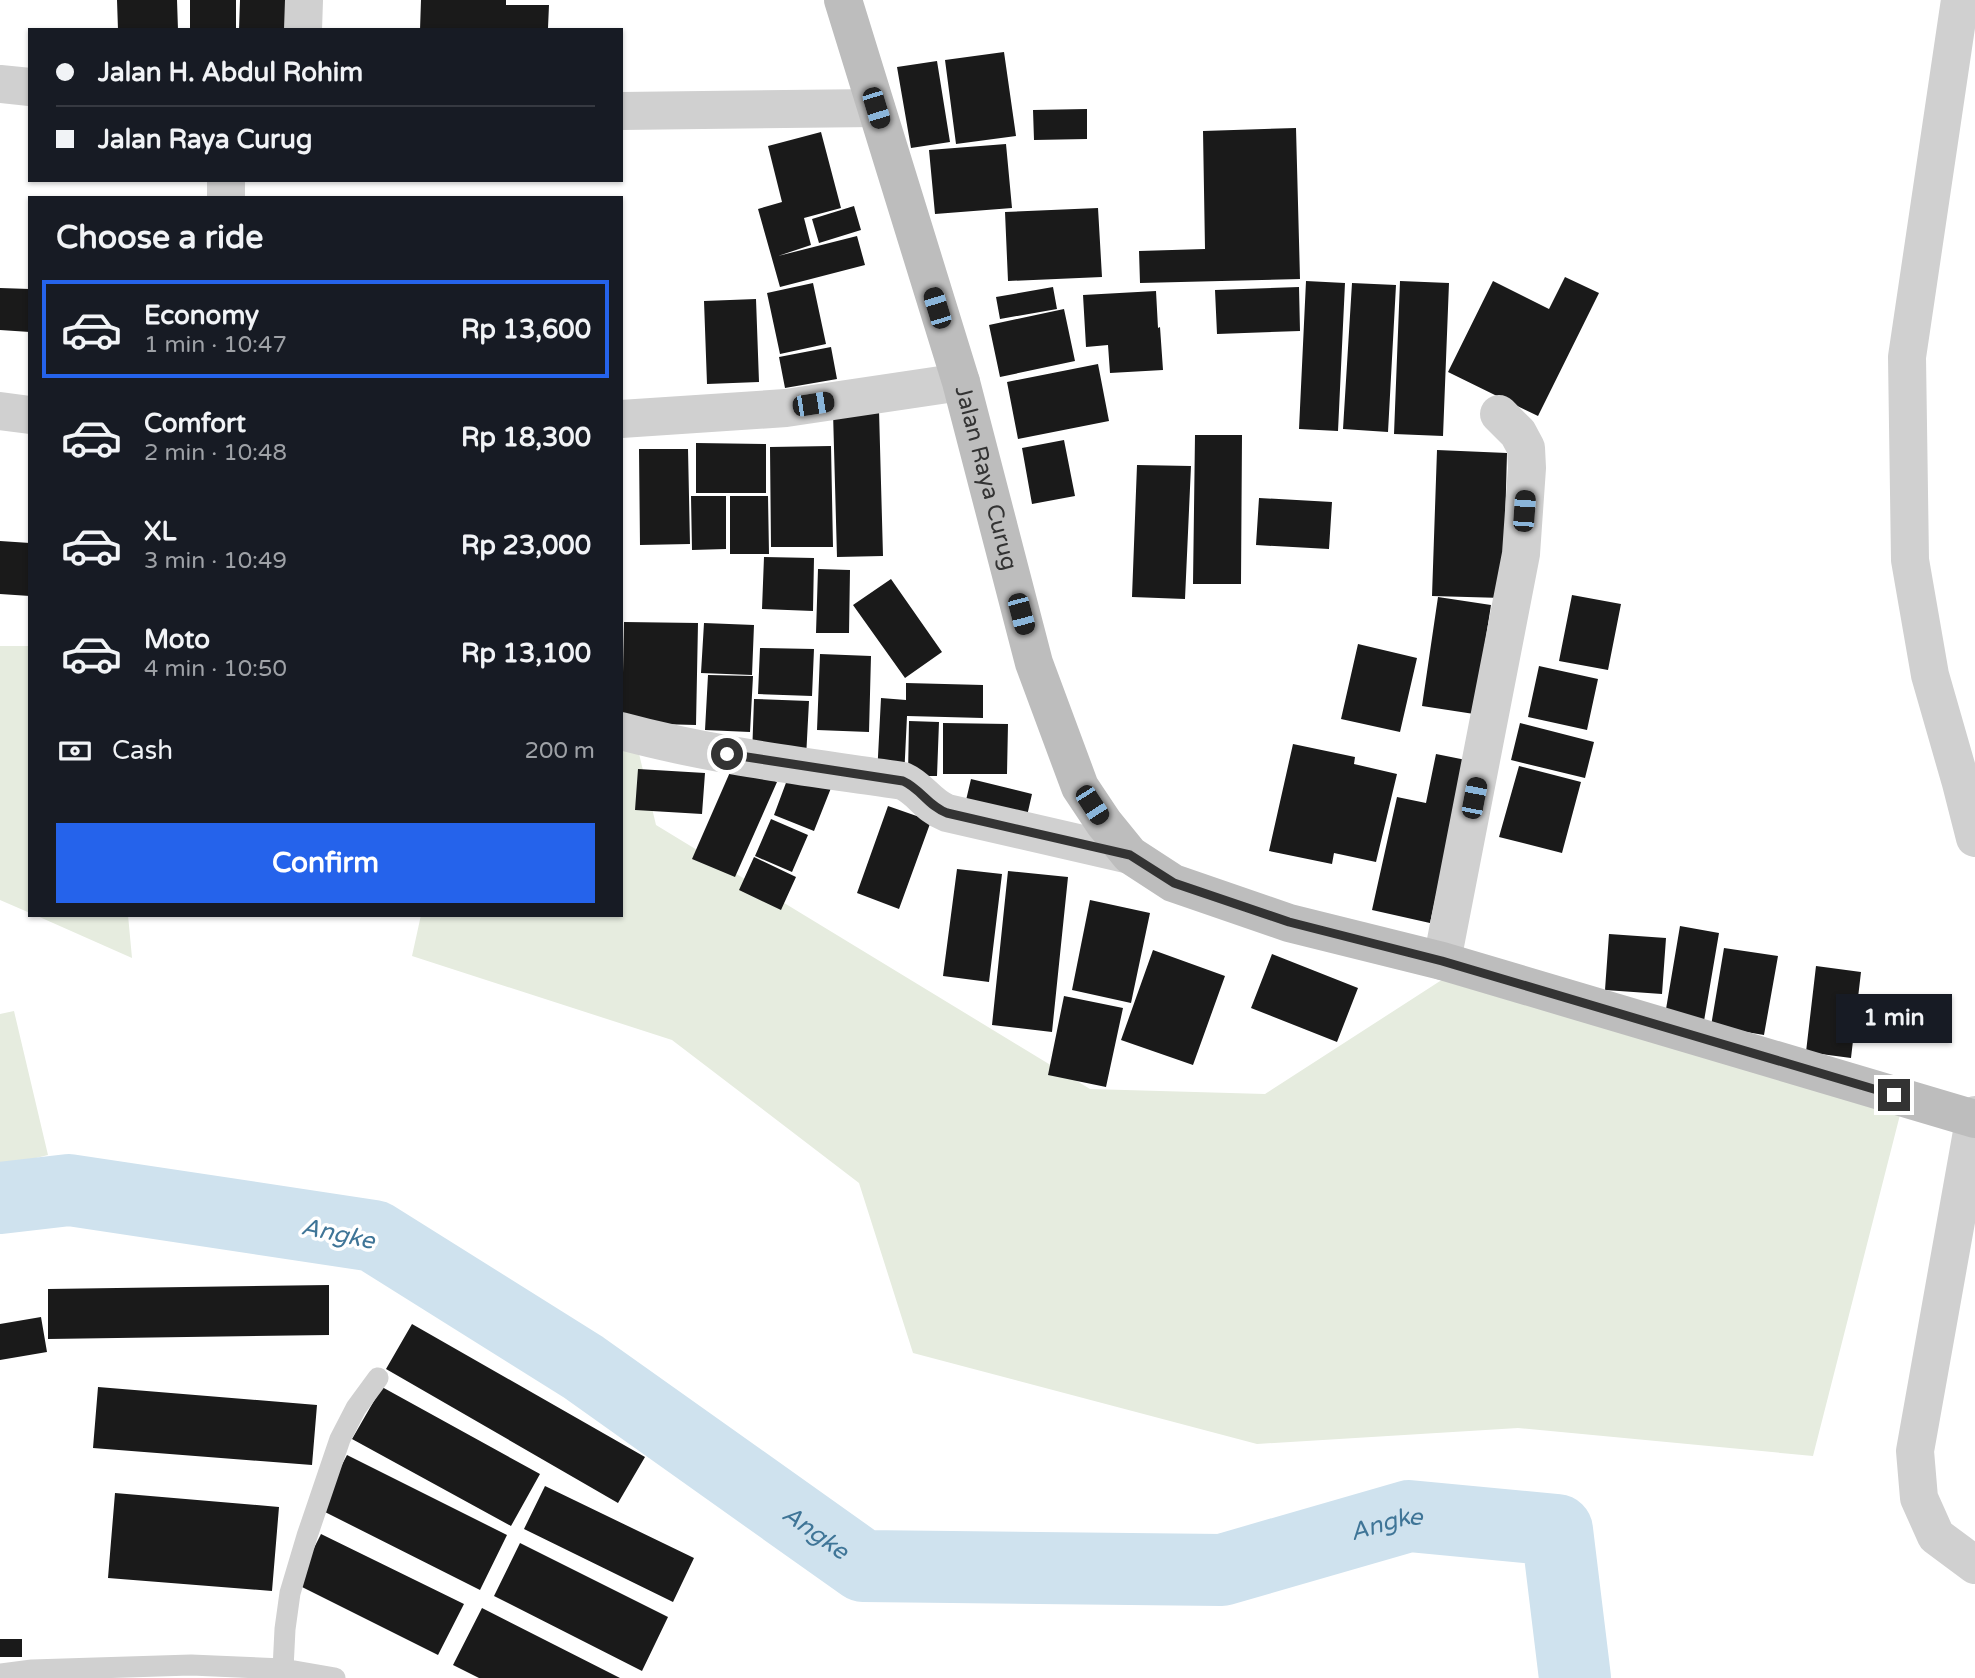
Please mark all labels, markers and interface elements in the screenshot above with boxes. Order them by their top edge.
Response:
text: Jalan H. Abdul Rohim [98,57,363,88]
car [860,85,893,131]
text: Jalan Raya Curug [98,124,312,155]
text: Choose a ride [56,219,263,257]
car [921,285,954,331]
icon: car [60,298,123,361]
text: Economy [144,300,259,331]
text: Rp 13,600 [461,314,591,345]
text: 1 min · 10:47 [144,331,287,359]
street label: Jalan Raya Curug [949,383,1023,573]
car [791,390,836,418]
icon: car [60,406,123,469]
text: Comfort [144,408,246,439]
text: Rp 18,300 [461,422,591,453]
text: 2 min · 10:48 [144,439,287,467]
car [1513,489,1536,533]
icon: car [60,514,123,577]
text: XL [144,516,176,547]
text: Rp 23,000 [461,530,591,561]
text: 3 min · 10:49 [144,547,287,575]
car [1006,591,1037,637]
icon: car [60,622,123,685]
text: Moto [144,624,210,655]
text: Rp 13,100 [461,638,591,669]
text: 4 min · 10:50 [144,655,287,683]
icon: cash [56,732,94,770]
text: Cash [112,735,173,766]
text: 200 m [525,737,595,765]
route start [711,738,743,770]
car [1460,775,1489,821]
car [1072,782,1113,828]
button: Confirm [56,823,595,903]
callout: 1 min [1836,993,1952,1042]
text: 1 min [1863,1004,1925,1032]
route end [1878,1079,1910,1111]
water label: Angke [299,1212,379,1256]
water label: Angke [777,1499,855,1566]
water label: Angke [1347,1502,1425,1547]

